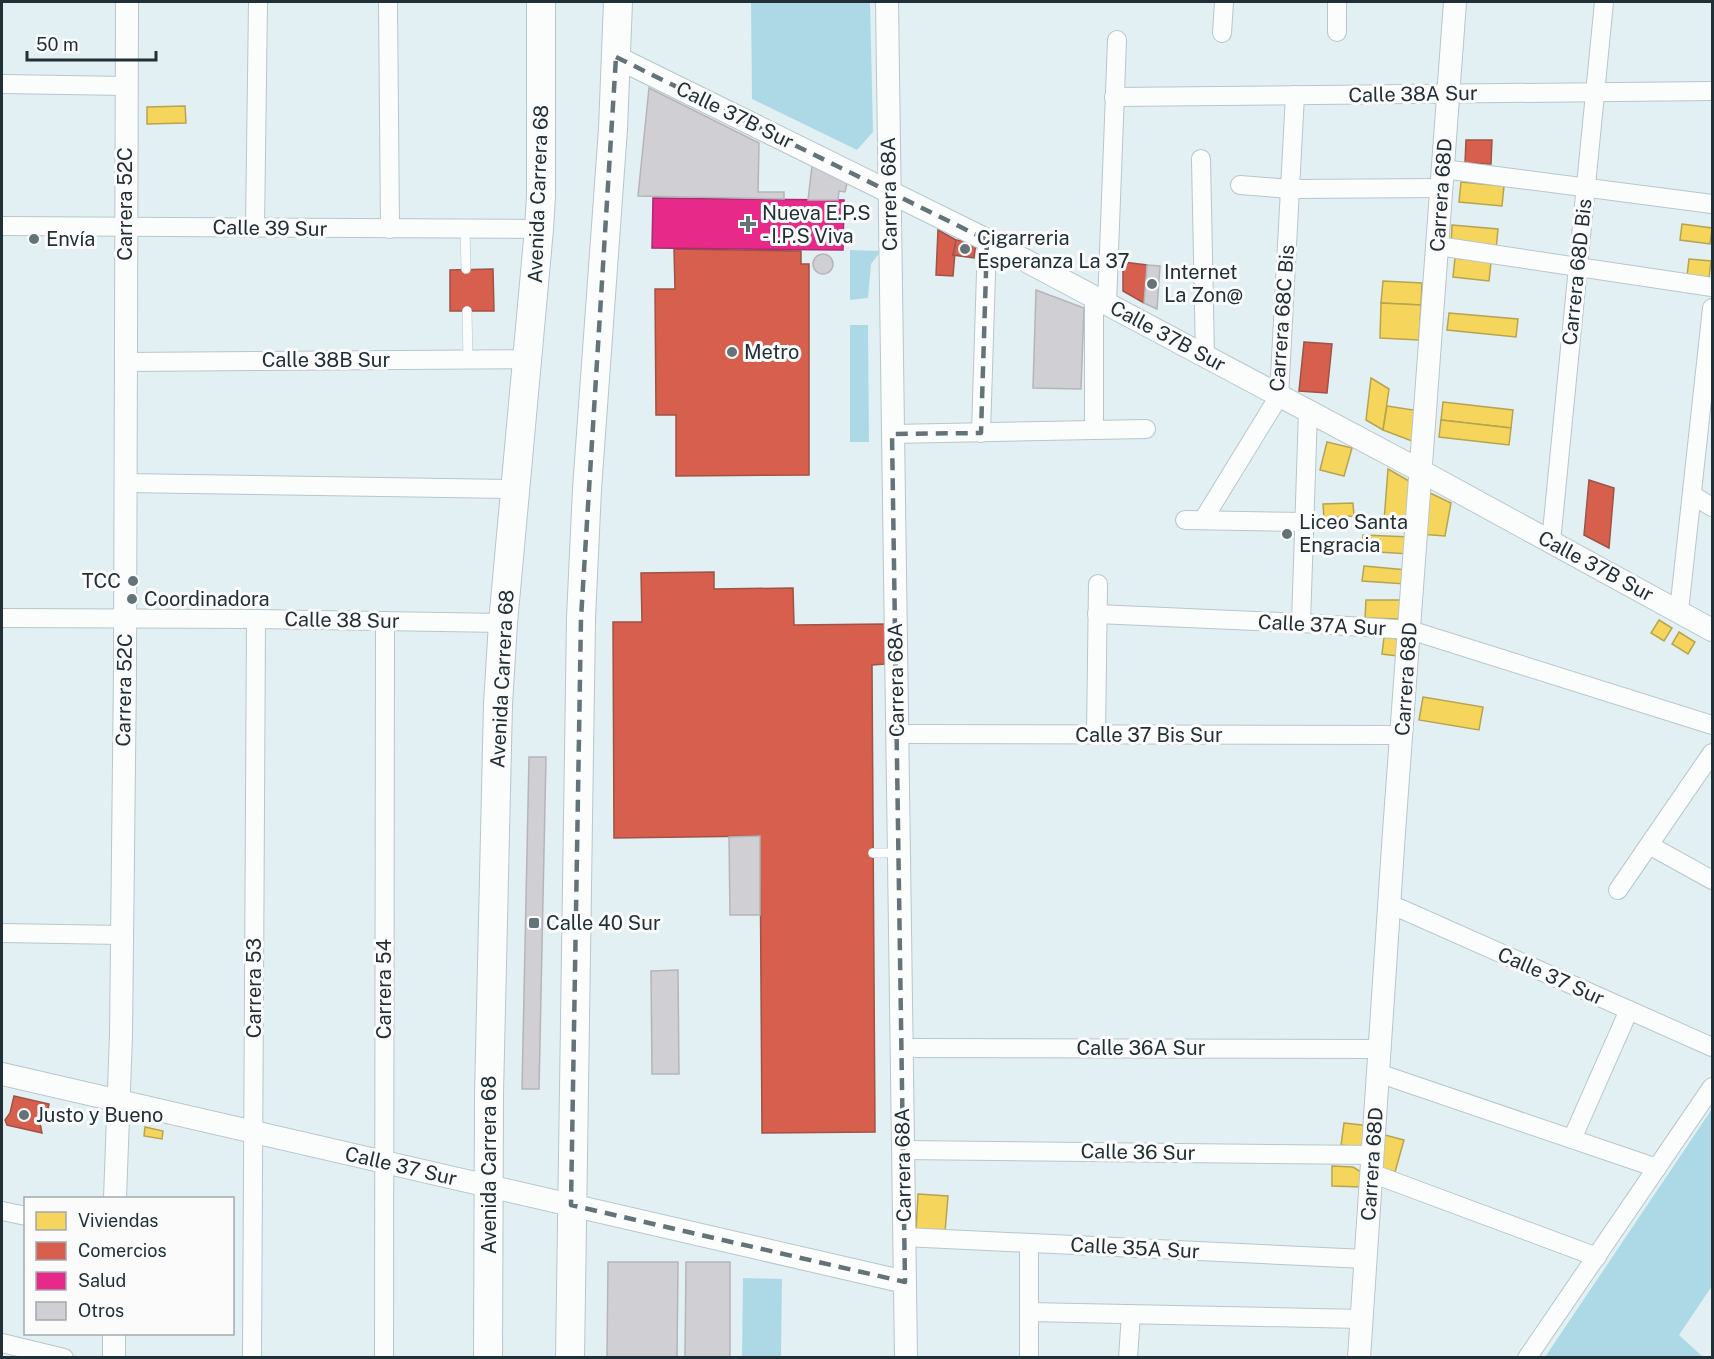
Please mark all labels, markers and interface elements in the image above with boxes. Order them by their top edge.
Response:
scale bar [27,24,156,62]
text: 50 m [36,34,79,55]
street label: Calle 37B Sur [672,76,798,154]
street label: Calle 38A Sur [1348,81,1478,107]
street label: Avenida Carrera 68 [523,104,553,284]
street label: Carrera 68A [876,137,902,251]
street label: Carrera 68D [1425,137,1457,253]
street label: Carrera 52C [113,147,137,261]
street label: Carrera 68D Bis [1557,197,1597,347]
place label: Nueva E.P.S - I.P.S Viva [762,201,871,248]
street label: Calle 39 Sur [212,215,328,241]
marker: Nueva E.P.S - I.P.S Viva [739,215,757,233]
place label: Cigarreria Esperanza La 37 [977,226,1130,273]
place label: Envía [46,227,95,251]
marker: Envía [27,232,41,246]
marker: Cigarreria Esperanza La 37 [958,242,972,256]
street label: Carrera 68C Bis [1265,244,1299,392]
place label: Internet La Zon@ [1164,260,1243,307]
marker: Internet La Zon@ [1145,277,1159,291]
street label: Calle 37B Sur [1106,295,1230,377]
place label: Metro [744,340,799,364]
marker: Metro [725,345,739,359]
street label: Calle 38B Sur [262,348,391,372]
place label: Liceo Santa Engracia [1299,510,1408,557]
street label: Calle 37B Sur [1534,525,1658,607]
marker: Liceo Santa Engracia [1280,527,1294,541]
place label: TCC [82,569,121,593]
marker: TCC [126,574,140,588]
place label: Coordinadora [144,587,269,611]
street label: Avenida Carrera 68 [485,589,519,769]
marker: Coordinadora [125,592,139,606]
street label: Calle 38 Sur [284,607,400,633]
street label: Calle 37A Sur [1257,610,1387,640]
street label: Carrera 68D [1390,621,1422,737]
street label: Carrera 68A [883,623,909,737]
street label: Carrera 52C [111,633,137,747]
street label: Calle 37 Bis Sur [1075,723,1223,747]
place label: Calle 40 Sur [546,911,661,935]
marker: Calle 40 Sur [527,916,541,930]
street label: Carrera 53 [242,938,266,1038]
street label: Carrera 54 [372,939,396,1039]
street label: Calle 37 Sur [1494,942,1608,1010]
street label: Calle 36A Sur [1076,1036,1206,1060]
street label: Avenida Carrera 68 [477,1076,501,1254]
place label: Justo y Bueno [36,1103,163,1127]
street label: Carrera 68D [1356,1106,1388,1222]
marker: Justo y Bueno [17,1108,31,1122]
street label: Carrera 68A [890,1108,916,1222]
street label: Calle 36 Sur [1080,1139,1196,1165]
street label: Calle 37 Sur [343,1141,459,1191]
legend [24,1197,234,1335]
text: Viviendas [78,1210,158,1231]
street label: Calle 35A Sur [1070,1233,1200,1263]
text: Comercios [78,1240,167,1261]
text: Salud [78,1270,126,1291]
text: Otros [78,1300,124,1321]

